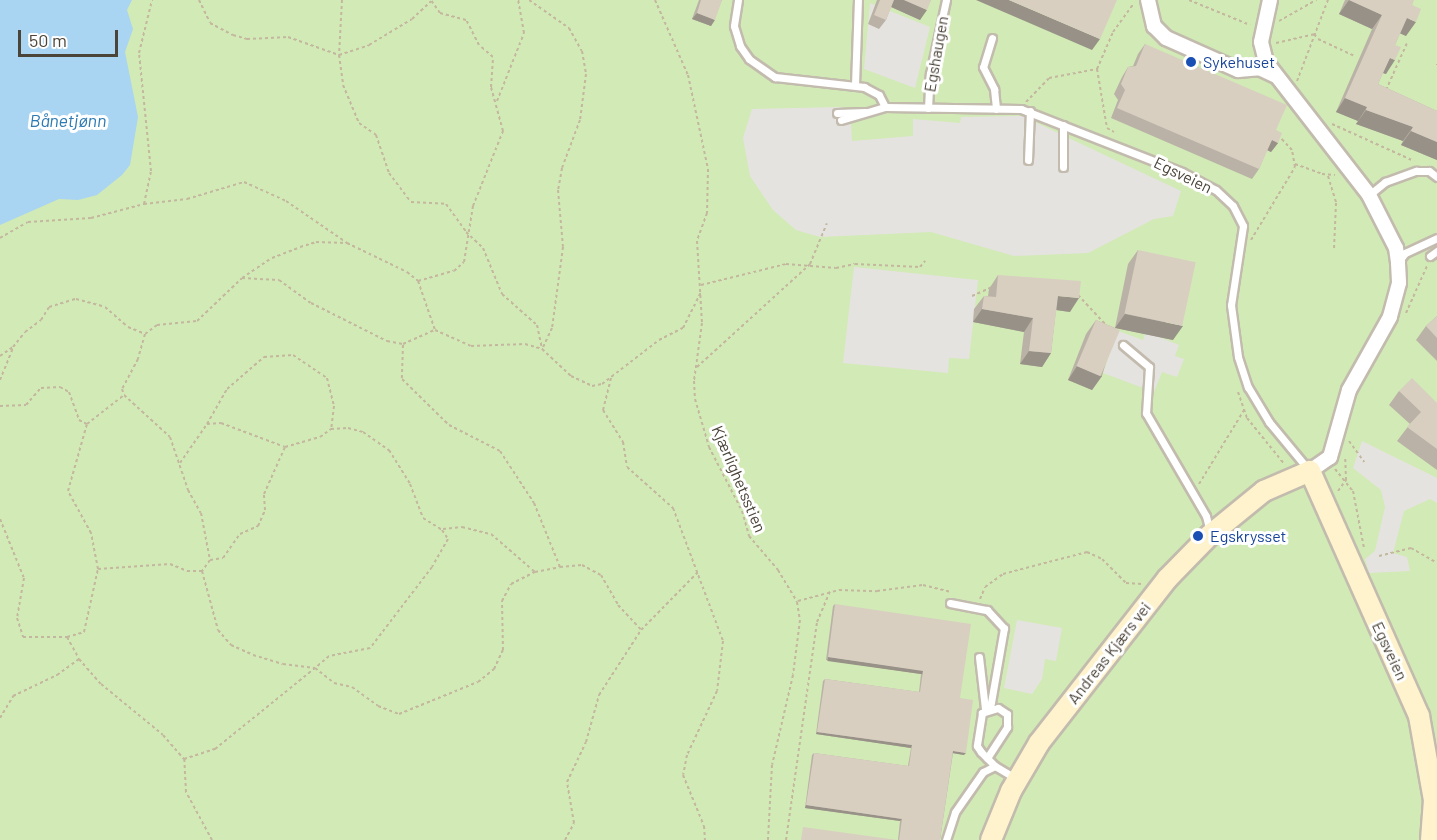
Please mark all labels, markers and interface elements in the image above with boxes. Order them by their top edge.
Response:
street label: Egshaugen [920,14,952,94]
scale bar [21,18,122,56]
text: 50 m [29,29,67,51]
place label: Sykehuset [1203,52,1275,72]
marker: Sykehuset [1184,55,1198,69]
water label: Bånetjønn [30,109,106,131]
street label: Egsveien [1151,153,1215,197]
street label: Kjærlighetsstien [708,423,770,535]
place label: Egskrysset [1210,526,1286,546]
marker: Egskrysset [1191,529,1205,543]
street label: Andreas Kjærs vei [1063,598,1155,708]
street label: Egsveien [1368,619,1412,683]

